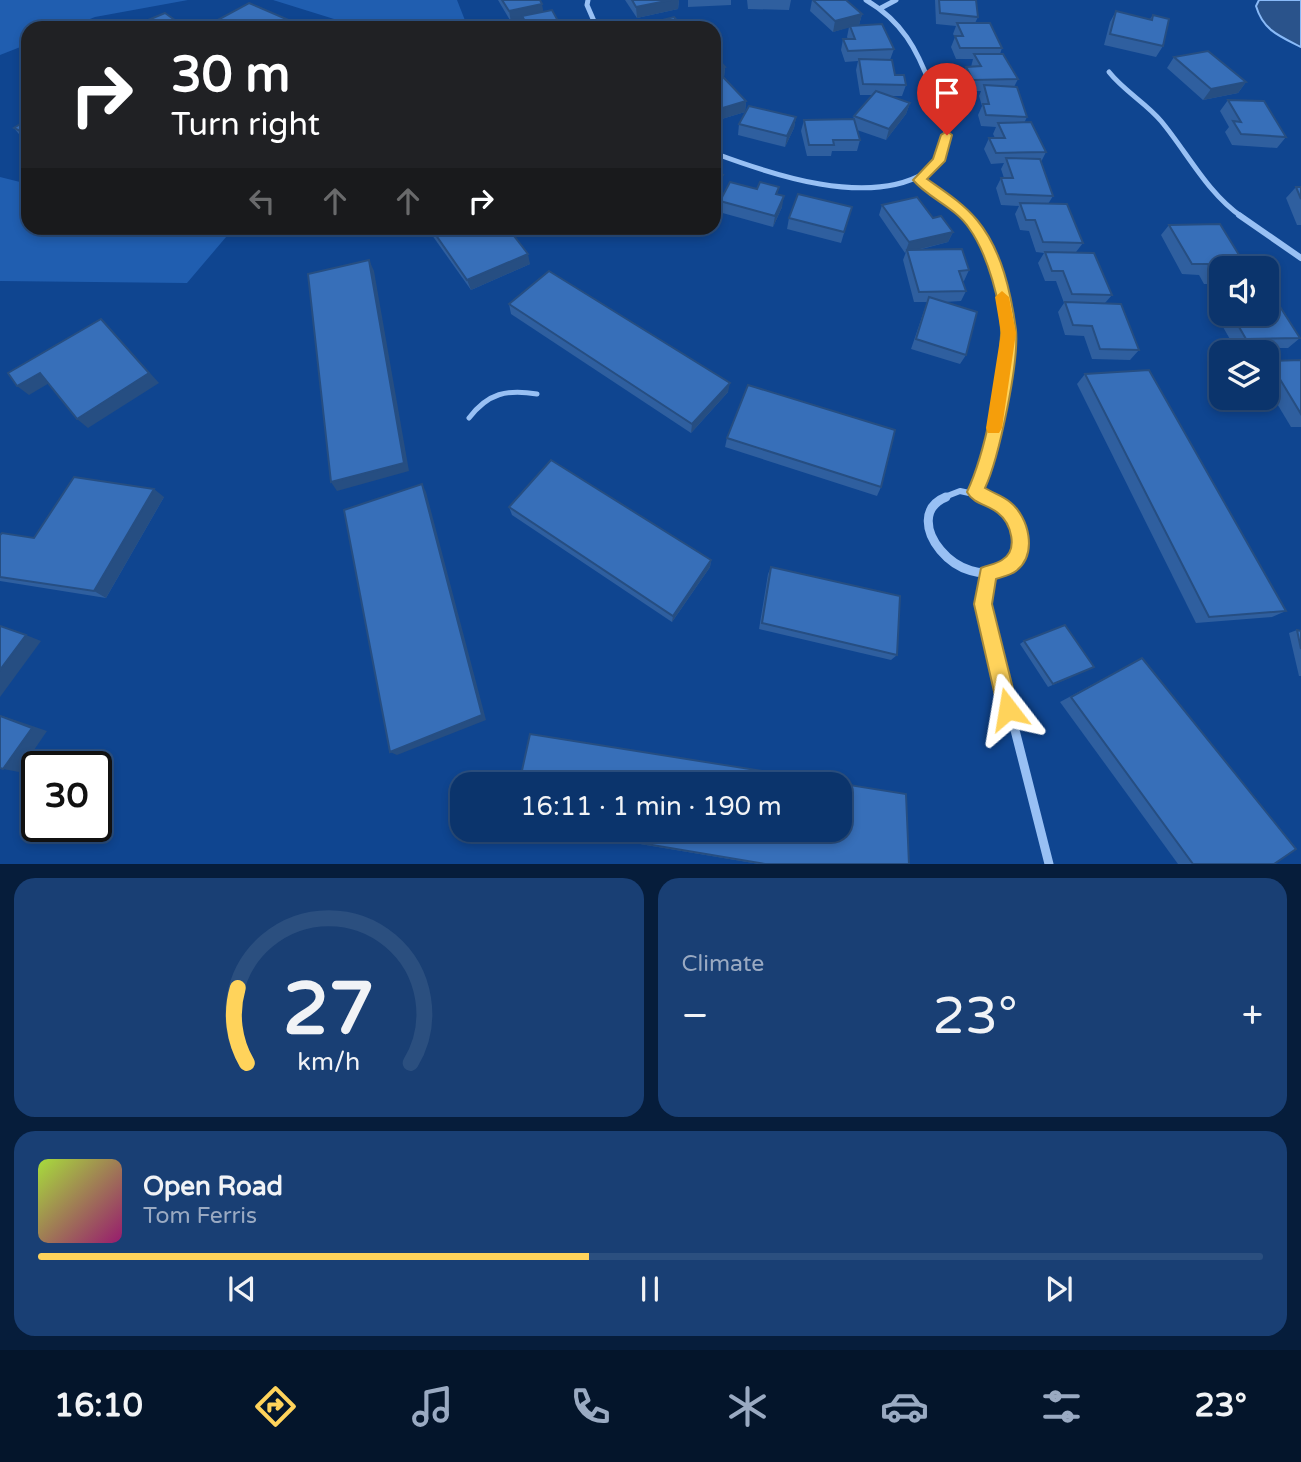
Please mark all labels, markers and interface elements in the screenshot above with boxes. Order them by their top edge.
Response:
text: 30 m [171,46,290,105]
icon: right [56,49,147,140]
pin [917,63,977,135]
icon: arrive [928,74,966,112]
text: Turn right [171,106,320,144]
icon: left [243,182,281,220]
icon: ahead [316,182,354,220]
icon: ahead [389,182,427,220]
icon: right [462,182,500,220]
map controls [1209,256,1279,410]
button: sound [1209,256,1279,326]
button: layers [1209,340,1279,410]
position arrow [971,672,1045,746]
speed limit sign: 30 [21,751,112,842]
text: 16:11 · 1 min · 190 m [520,791,782,822]
text: Climate [682,950,764,978]
text: 27 [283,967,374,1055]
text: 23° [933,985,1018,1048]
text: − [682,993,709,1039]
text: + [1242,993,1263,1039]
text: km/h [297,1047,360,1077]
text: Open Road [143,1171,283,1202]
text: Tom Ferris [143,1202,257,1230]
icon: previous [223,1270,261,1308]
icon: pause [631,1270,669,1308]
icon: next [1040,1270,1078,1308]
icon: directions [251,1382,300,1431]
icon: music [408,1382,457,1431]
icon: phone [566,1382,615,1431]
icon: climate [723,1382,772,1431]
icon: car [880,1382,929,1431]
icon: filters [1037,1382,1086,1431]
text: 16:10 [54,1387,143,1425]
text: 23° [1194,1387,1247,1425]

